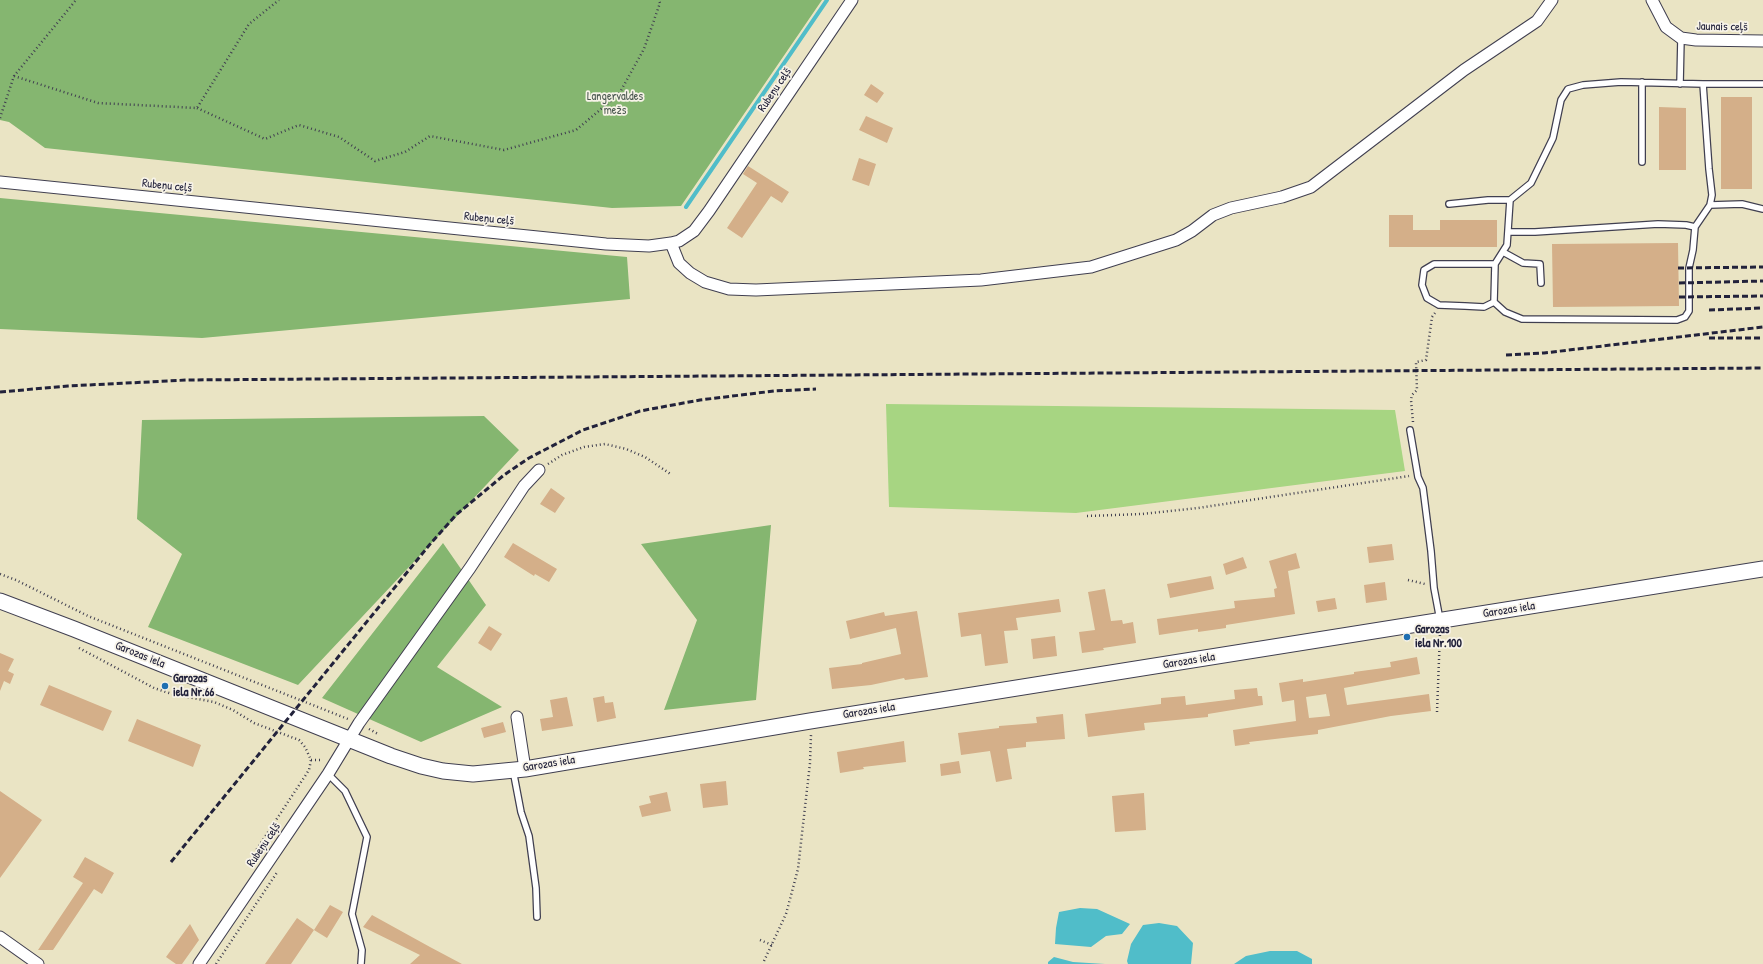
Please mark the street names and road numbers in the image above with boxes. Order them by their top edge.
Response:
street label: Jaunais ceļš [1696,19,1748,35]
street label: Rubeņu ceļš [755,65,795,115]
street label: Rubeņu ceļš [141,176,193,196]
street label: Rubeņu ceļš [463,209,515,229]
street label: Garozas iela [1482,599,1536,621]
street label: Garozas iela [113,638,167,672]
street label: Garozas iela [1162,650,1216,672]
street label: Garozas iela [842,700,896,722]
street label: Garozas iela [522,753,576,775]
street label: Rubeņu ceļš [244,820,284,870]

